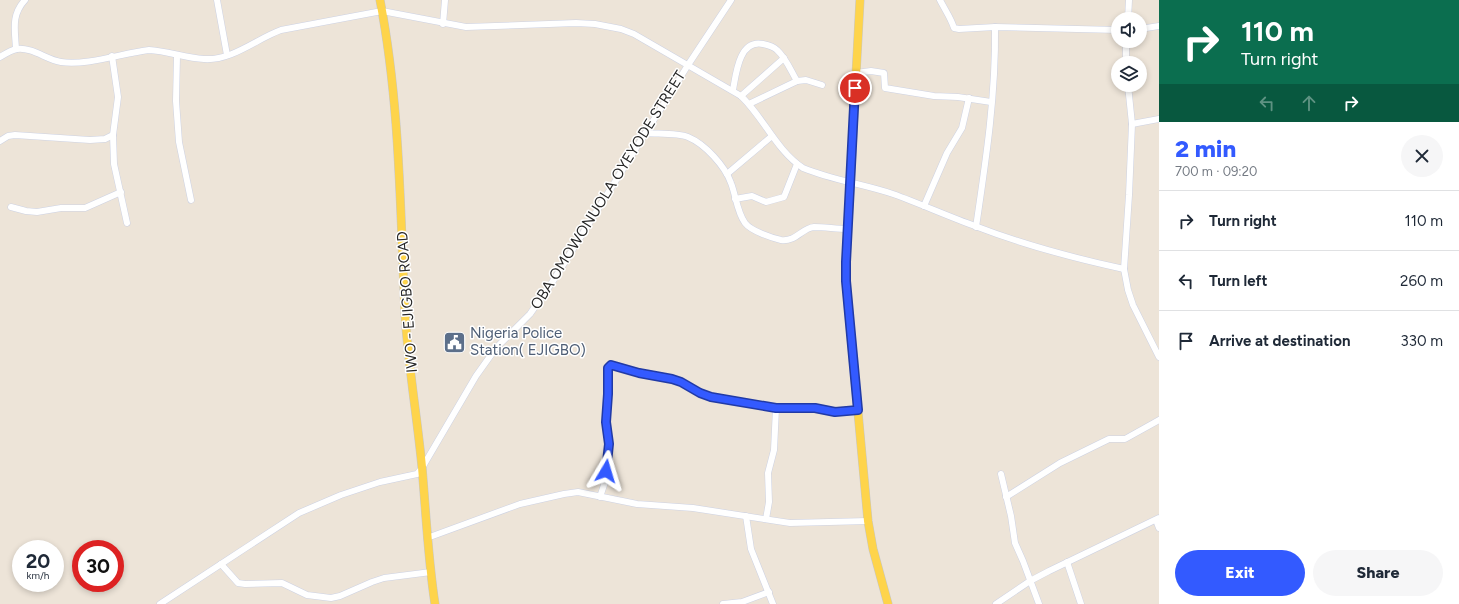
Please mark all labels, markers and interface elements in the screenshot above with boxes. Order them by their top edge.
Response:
map controls [1111,12,1147,92]
button: sound [1111,12,1147,48]
text: 110 m [1241,14,1314,48]
icon: right [1175,16,1227,68]
text: Turn right [1241,48,1318,70]
button: layers [1111,56,1147,92]
street label: OBA OMOWONUOLA OYEYODE STREET [527,67,690,313]
pin [838,71,872,105]
icon: arrive [844,77,866,99]
icon: left [1256,92,1278,114]
icon: ahead [1298,92,1320,114]
icon: right [1340,92,1362,114]
text: 2 min [1175,134,1236,163]
button: close [1401,135,1443,177]
text: 700 m · 09:20 [1175,164,1257,179]
icon: right [1175,210,1197,232]
text: Turn right [1209,212,1277,230]
text: 110 m [1405,212,1443,230]
street label: IWO - EJIGBO ROAD [393,231,421,373]
icon: left [1175,270,1197,292]
text: Turn left [1209,272,1267,290]
text: 260 m [1400,272,1443,290]
place label: Nigeria Police Station( EJIGBO) [470,324,586,359]
public building icon: Nigeria Police Station( EJIGBO) [441,329,467,355]
icon: arrive [1175,330,1197,352]
text: Arrive at destination [1209,332,1350,350]
text: 330 m [1401,332,1443,350]
position arrow [585,450,627,492]
speed limit sign: 30 [72,540,124,592]
text: 20 [26,549,50,573]
button: Exit [1175,550,1305,596]
button: Share [1313,550,1443,596]
text: km/h [27,569,49,582]

